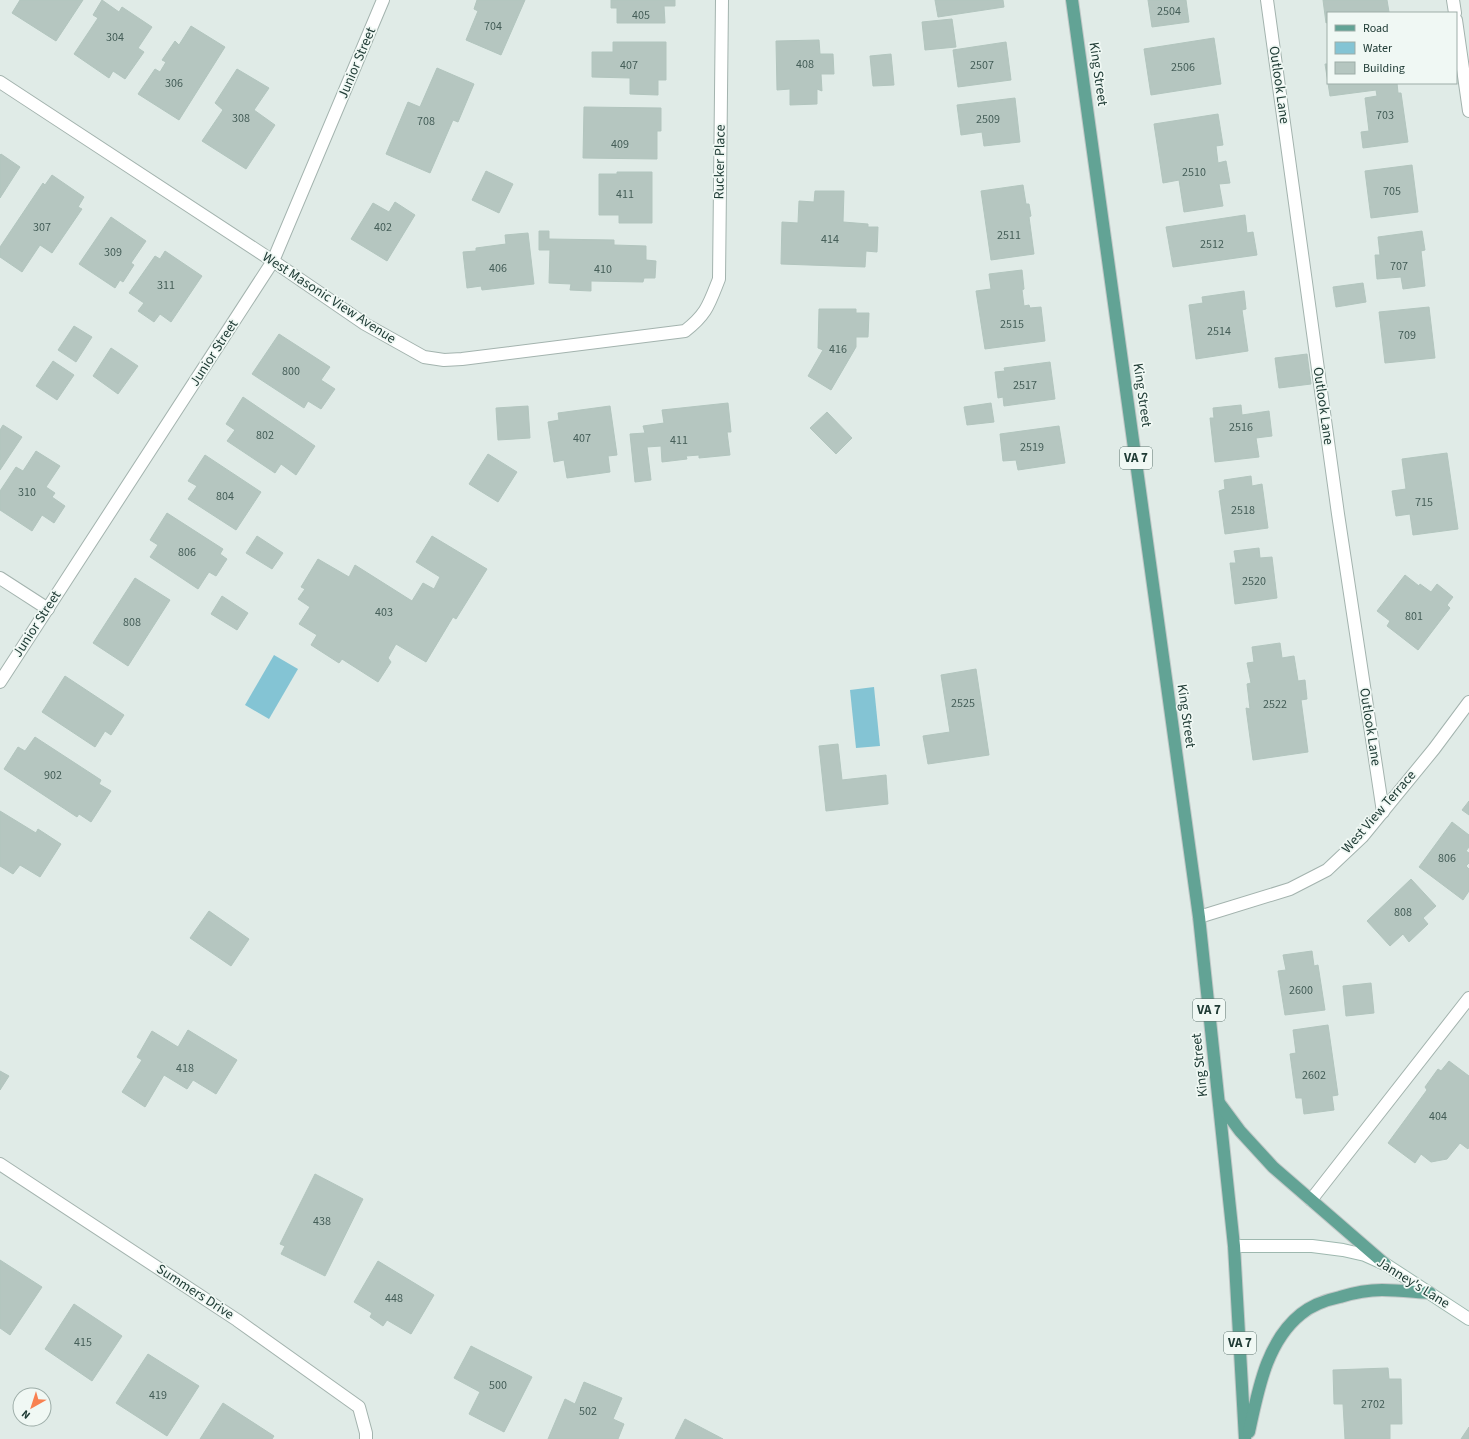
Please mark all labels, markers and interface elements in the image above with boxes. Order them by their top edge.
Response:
house number: 2504 [1157,3,1181,20]
house number: 405 [632,7,650,24]
legend [1327,12,1457,84]
house number: 704 [484,18,502,35]
text: Road [1363,20,1389,37]
street label: Junior Street [333,24,381,102]
house number: 304 [106,29,124,46]
text: Water [1363,40,1393,57]
street label: King Street [1084,41,1112,107]
street label: Outlook Lane [1264,45,1294,125]
house number: 408 [796,56,814,73]
house number: 407 [620,57,638,74]
house number: 2507 [970,57,994,74]
house number: 2506 [1171,59,1195,76]
text: Building [1363,60,1405,77]
house number: 306 [165,75,183,92]
house number: 703 [1376,107,1394,124]
house number: 308 [232,110,250,127]
house number: 2509 [976,111,1000,128]
house number: 708 [417,113,435,130]
street label: Rucker Place [709,124,731,200]
house number: 409 [611,136,629,153]
house number: 2510 [1182,164,1206,181]
house number: 705 [1383,183,1401,200]
house number: 411 [616,186,634,203]
house number: 307 [33,219,51,236]
house number: 402 [374,219,392,236]
house number: 2511 [997,227,1021,244]
house number: 414 [821,231,839,248]
house number: 2512 [1200,236,1224,253]
house number: 309 [104,244,122,261]
street label: West Masonic View Avenue [258,247,400,349]
house number: 707 [1390,258,1408,275]
house number: 406 [489,260,507,277]
house number: 410 [594,261,612,278]
house number: 311 [157,277,175,294]
street label: Junior Street [185,316,243,390]
house number: 2515 [1000,316,1024,333]
house number: 2514 [1207,323,1231,340]
house number: 709 [1398,327,1416,344]
house number: 416 [829,341,847,358]
street label: King Street [1128,362,1156,428]
house number: 800 [282,363,300,380]
street label: Outlook Lane [1308,366,1338,446]
house number: 2517 [1013,377,1037,394]
house number: 2516 [1229,419,1253,436]
house number: 802 [256,427,274,444]
house number: 407 [573,430,591,447]
house number: 411 [670,432,688,449]
house number: 2519 [1020,439,1044,456]
road number: VA 7 [1120,447,1152,469]
house number: 310 [18,484,36,501]
house number: 804 [216,488,234,505]
house number: 715 [1415,494,1433,511]
house number: 2518 [1231,502,1255,519]
house number: 806 [178,544,196,561]
house number: 2520 [1242,573,1266,590]
street label: Junior Street [8,587,66,661]
house number: 403 [375,604,393,621]
house number: 801 [1405,608,1423,625]
house number: 808 [123,614,141,631]
street label: King Street [1172,683,1200,749]
street label: Outlook Lane [1354,687,1386,767]
house number: 2525 [951,695,975,712]
house number: 2522 [1263,696,1287,713]
street label: West View Terrace [1337,766,1421,858]
house number: 902 [44,767,62,784]
house number: 806 [1438,850,1456,867]
house number: 808 [1394,904,1412,921]
house number: 2600 [1289,982,1313,999]
road number: VA 7 [1193,999,1225,1021]
street label: King Street [1187,1032,1213,1098]
house number: 418 [176,1060,194,1077]
house number: 2602 [1302,1067,1326,1084]
house number: 404 [1429,1108,1447,1125]
house number: 438 [313,1213,331,1230]
street label: Janney's Lane [1373,1253,1454,1313]
street label: Summers Drive [152,1259,238,1325]
house number: 448 [385,1290,403,1307]
road number: VA 7 [1224,1332,1256,1354]
house number: 415 [74,1334,92,1351]
house number: 500 [489,1377,507,1394]
north arrow [12,1387,52,1427]
house number: 419 [149,1387,167,1404]
house number: 2702 [1361,1396,1385,1413]
house number: 502 [579,1403,597,1420]
text: N [18,1406,34,1423]

